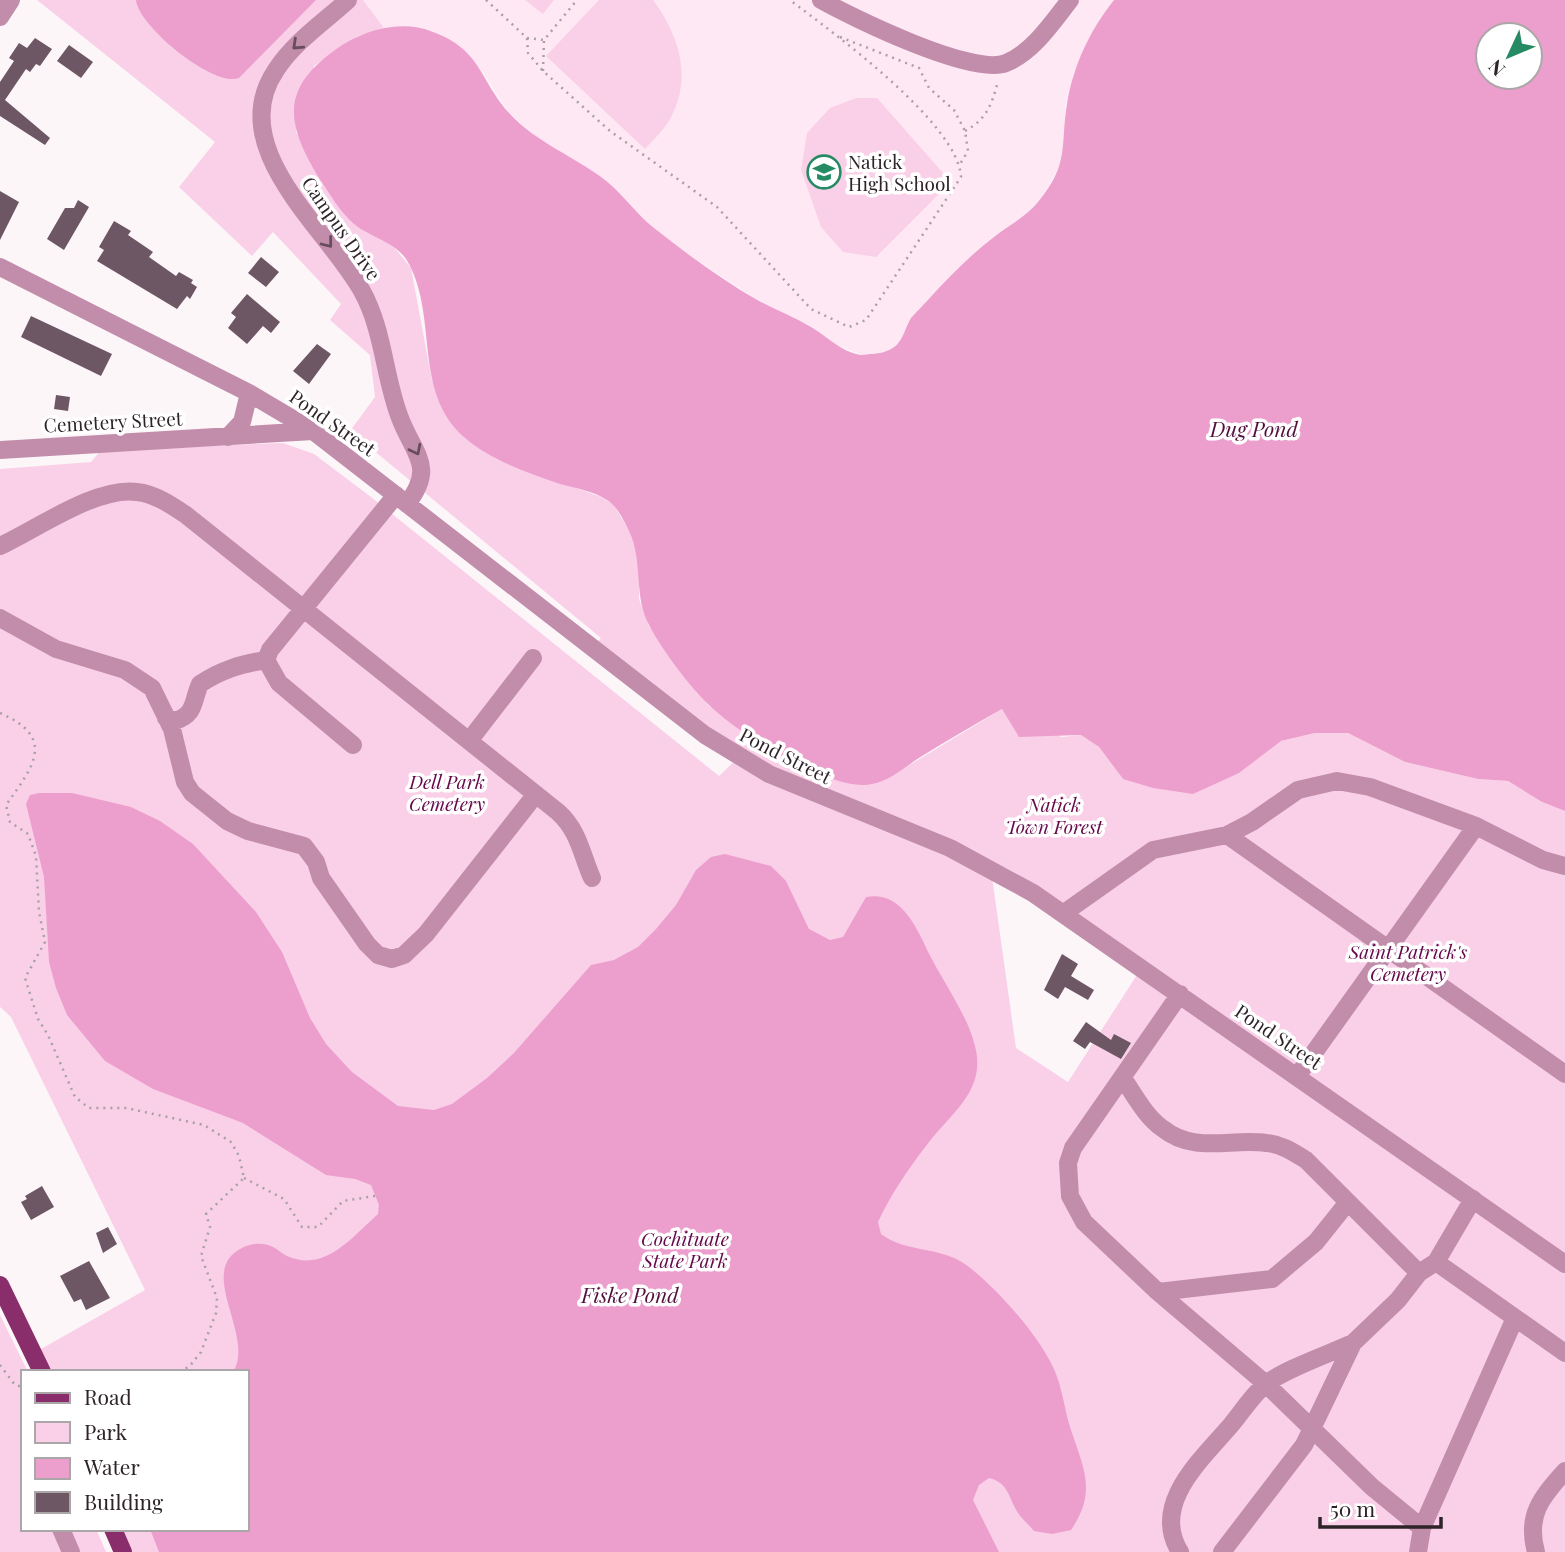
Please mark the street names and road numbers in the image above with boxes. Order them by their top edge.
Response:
street label: Campus Drive [297,171,387,285]
street label: Pond Street [285,383,381,461]
street label: Cemetery Street [43,404,183,438]
street label: Pond Street [736,721,836,789]
street label: Pond Street [1231,997,1328,1075]

